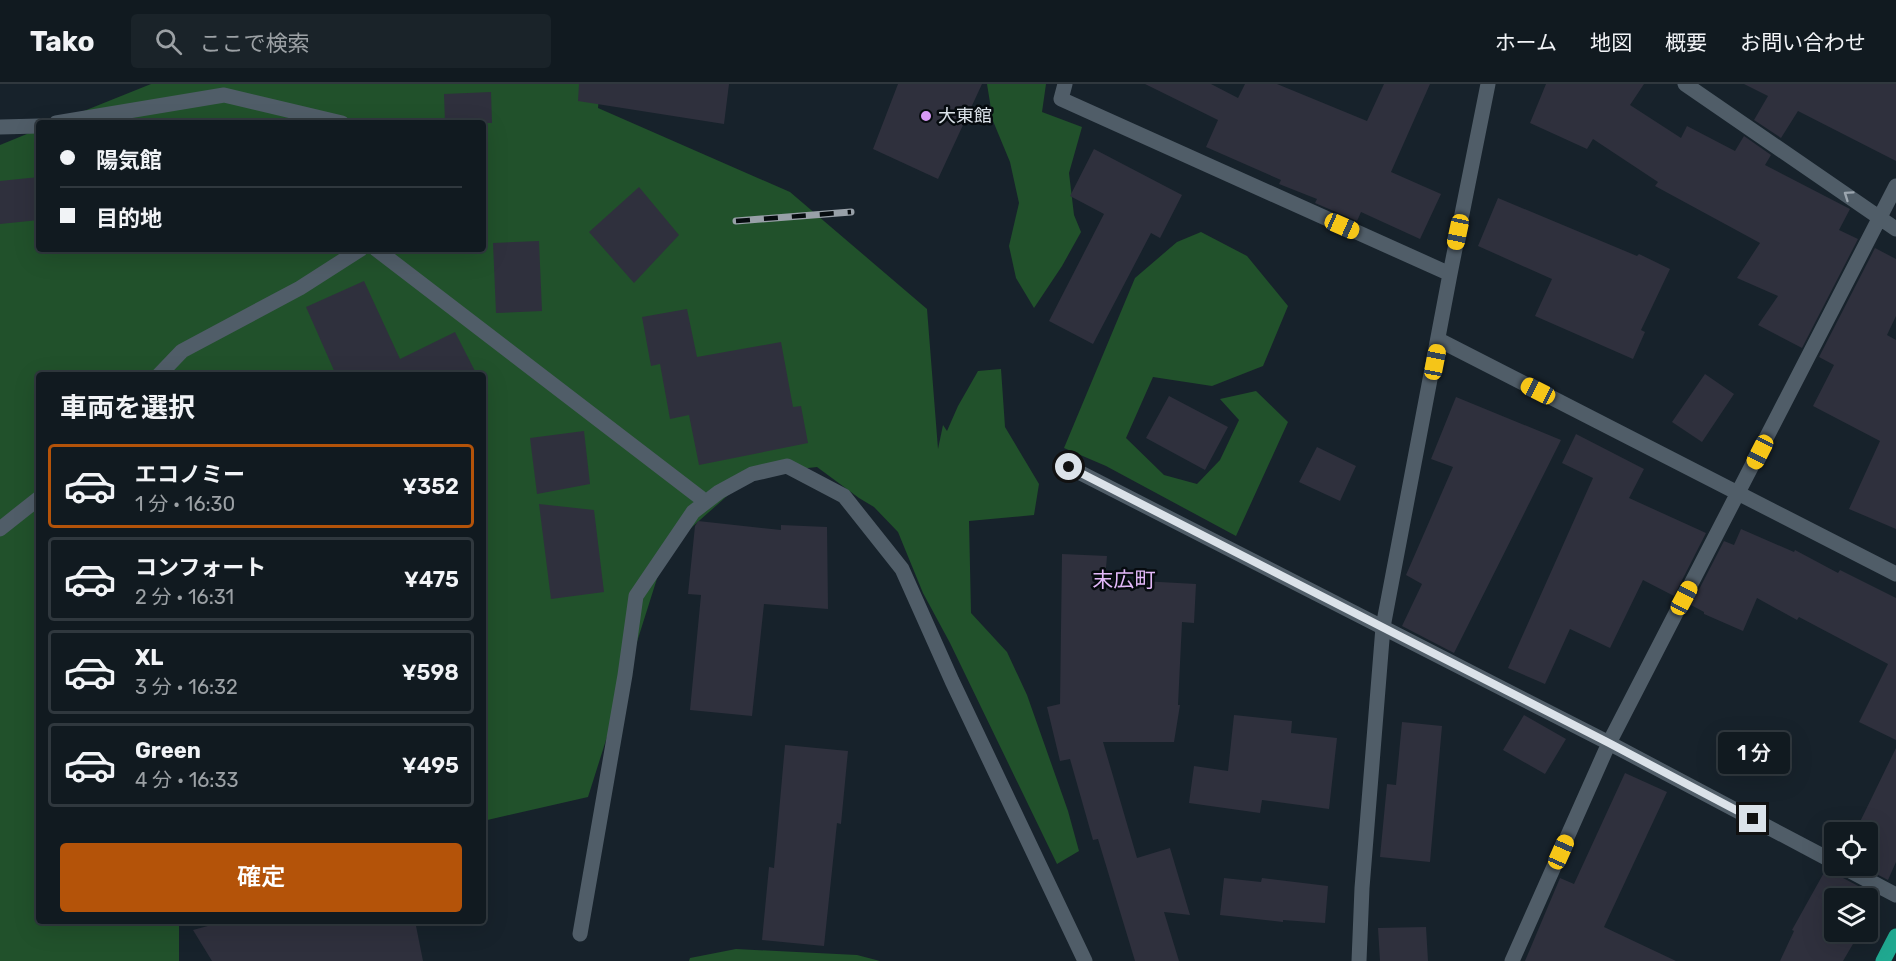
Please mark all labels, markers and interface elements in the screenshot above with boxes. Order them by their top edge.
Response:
search box [131,14,551,68]
text: Tako [30,25,95,58]
icon: search [152,25,185,58]
text: ここで検索 [200,30,310,57]
text: ホーム [1495,30,1557,55]
text: 地図 [1590,30,1632,55]
text: 概要 [1665,30,1707,55]
text: お問い合わせ [1740,30,1866,55]
place label: 大東館 [938,105,992,127]
marker: 大東館 [919,109,933,123]
text: 陽気館 [96,147,162,174]
one-way arrow [1844,191,1854,203]
text: 目的地 [96,205,162,232]
car [1322,210,1362,242]
car [1445,213,1471,251]
car [1423,343,1447,381]
car [1518,375,1558,407]
text: 車両を選択 [60,392,195,424]
car [1744,432,1776,472]
route start [1055,453,1082,480]
icon: car [63,459,117,513]
text: エコノミー [135,461,245,488]
text: ¥352 [402,473,459,500]
text: 1 分 · 16:30 [135,492,235,516]
icon: car [63,552,117,606]
text: コンフォート [135,554,266,581]
text: ¥475 [404,566,459,593]
district label: 末広町 [1093,567,1156,592]
car [1668,578,1700,618]
text: 2 分 · 16:31 [135,585,234,609]
text: XL [135,644,163,671]
icon: car [63,645,117,699]
text: ¥598 [402,659,459,686]
text: 3 分 · 16:32 [135,675,238,699]
callout: 1 分 [1717,732,1789,774]
text: Green [135,737,201,764]
icon: car [63,738,117,792]
text: 1 分 [1737,741,1771,765]
text: ¥495 [402,752,459,779]
text: 4 分 · 16:33 [135,768,239,792]
route end [1739,805,1766,832]
map controls [1824,822,1878,942]
button: locate [1824,822,1878,876]
car [1545,832,1577,872]
button: 確定 [60,843,462,912]
button: layers [1824,888,1878,942]

